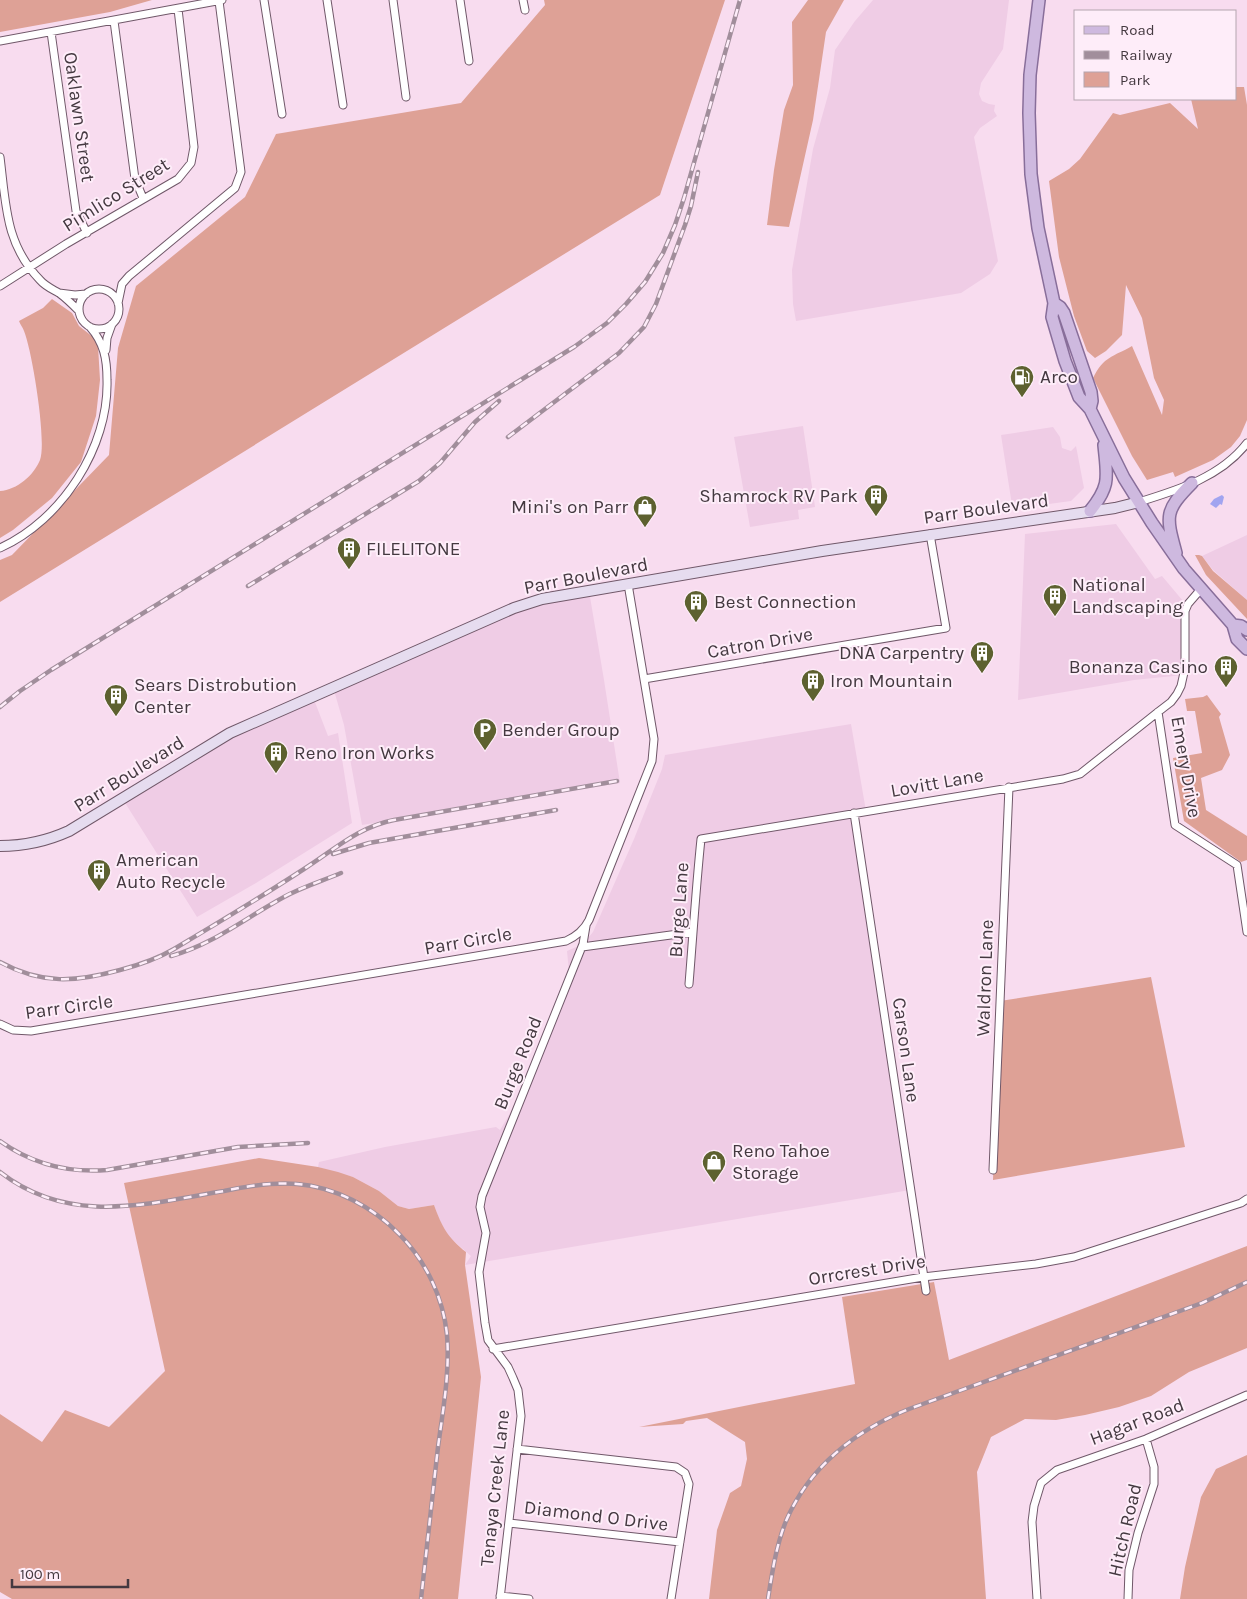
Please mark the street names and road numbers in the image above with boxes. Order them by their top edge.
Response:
street label: Oaklawn Street [59,51,99,183]
street label: Pimlico Street [59,153,173,237]
street label: Parr Boulevard [922,489,1050,529]
street label: Parr Boulevard [522,553,650,599]
street label: Catron Drive [705,623,815,663]
street label: Emery Drive [1166,714,1206,820]
street label: Parr Boulevard [70,731,188,817]
street label: Lovitt Lane [889,764,985,802]
street label: Burge Lane [665,862,693,958]
street label: Waldron Lane [972,919,998,1037]
street label: Parr Circle [423,923,513,959]
street label: Parr Circle [24,990,114,1024]
street label: Carson Lane [888,996,924,1104]
street label: Burge Road [489,1013,547,1113]
street label: Orrcrest Drive [807,1250,927,1290]
street label: Hagar Road [1087,1394,1187,1450]
street label: Tenaya Creek Lane [476,1409,514,1567]
street label: Hitch Road [1104,1481,1146,1579]
street label: Diamond O Drive [523,1496,669,1536]

